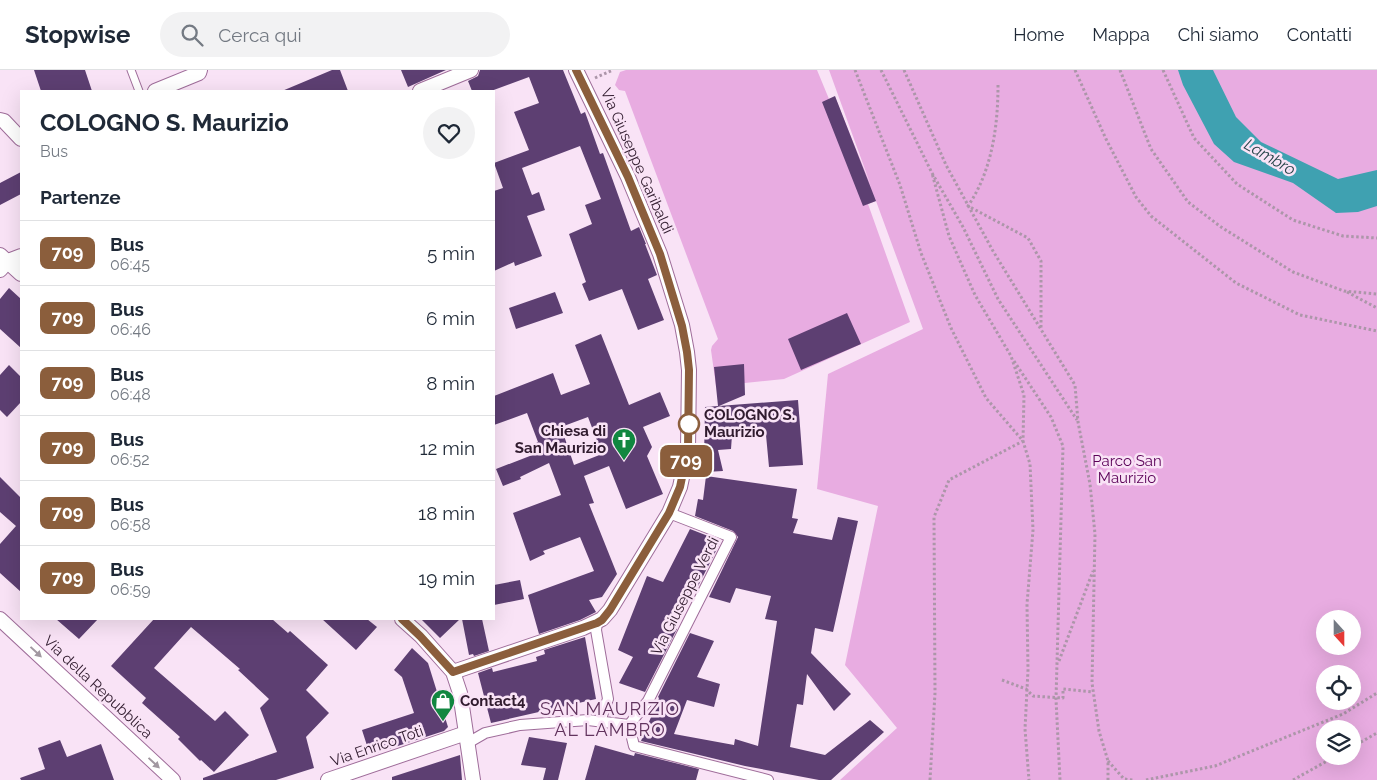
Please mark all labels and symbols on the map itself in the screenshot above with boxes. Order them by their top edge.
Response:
street label: Via Giuseppe Garibaldi [597,86,677,236]
water label: Lambro [1241,135,1299,179]
place label: COLOGNO S. Maurizio [704,406,795,441]
marker: COLOGNO S. Maurizio [678,413,700,435]
place label: Chiesa di San Maurizio [515,422,606,457]
church icon: Chiesa di San Maurizio [611,427,637,461]
line badge: 709 [657,445,715,477]
park label: Parco San Maurizio [1092,452,1162,487]
street label: Via Giuseppe Verdi [647,534,723,658]
north arrow [1316,610,1361,655]
street label: Via della Repubblica [40,632,156,742]
one-way arrow [29,646,41,658]
shop icon: Contact4 [430,688,456,722]
place label: Contact4 [460,692,526,710]
district label: SAN MAURIZIO AL LAMBRO [540,698,680,740]
street label: Via Enrico Toti [328,722,426,770]
one-way arrow [148,757,160,769]

